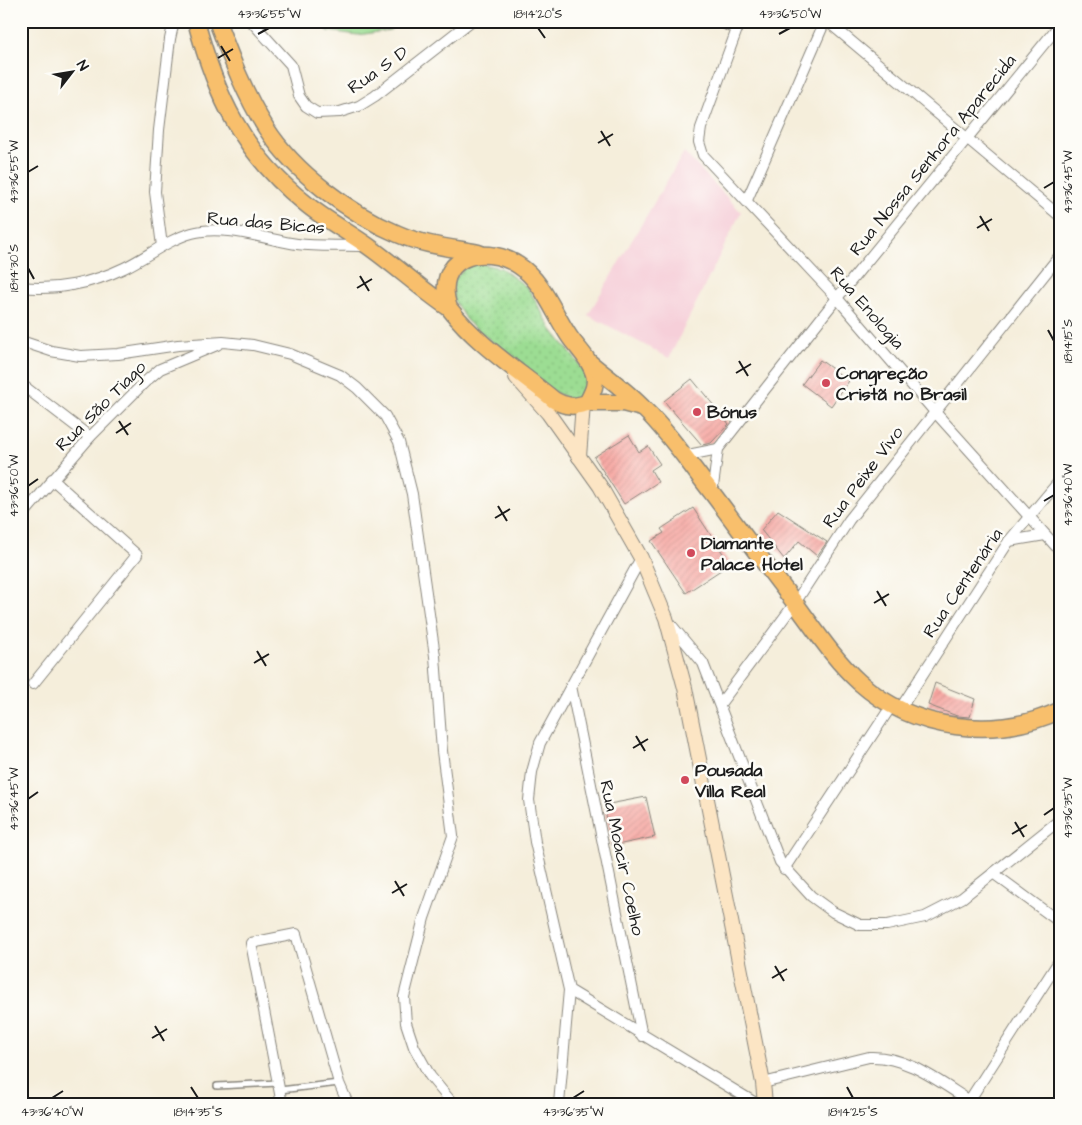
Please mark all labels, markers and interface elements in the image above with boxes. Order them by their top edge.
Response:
text: 43°36'55"W [237,6,302,23]
text: 18°14'20"S [514,6,563,23]
text: 43°36'50"W [759,6,822,23]
street label: Rua S D [343,40,414,100]
north arrow [48,48,98,98]
street label: Rua Nossa Senhora Aparecida [844,49,1022,261]
text: N [71,57,93,75]
text: 43°36'55"W [6,139,23,204]
text: 43°36'45"W [1060,150,1077,214]
street label: Rua das Bicas [206,205,326,241]
text: 18°14'30"S [6,244,23,292]
street label: Rua Enologia [823,261,910,355]
text: 18°14'15"S [1060,319,1077,363]
street label: Rua São Tiago [50,355,153,458]
place label: Congreção Cristã no Brasil [836,361,967,407]
marker: Congreção Cristã no Brasil [820,377,832,389]
place label: Bónus [707,400,757,425]
marker: Bónus [691,406,703,418]
street label: Rua Peixe Vivo [817,421,909,533]
text: 43°36'50"W [6,454,23,517]
text: 43°36'40"W [1060,463,1077,526]
street label: Rua Centenária [917,523,1009,643]
place label: Diamante Palace Hotel [701,531,803,577]
marker: Diamante Palace Hotel [685,547,697,559]
place label: Pousada Villa Real [694,758,766,804]
text: 43°36'45"W [6,767,23,831]
marker: Pousada Villa Real [679,774,691,786]
text: 43°36'35"W [1060,777,1077,839]
street label: Rua Moacir Coelho [593,778,651,938]
text: 43°36'40"W [21,1104,84,1121]
text: 18°14'35"S [174,1104,223,1121]
text: 43°36'35"W [542,1104,604,1121]
text: 18°14'25"S [828,1104,878,1121]

